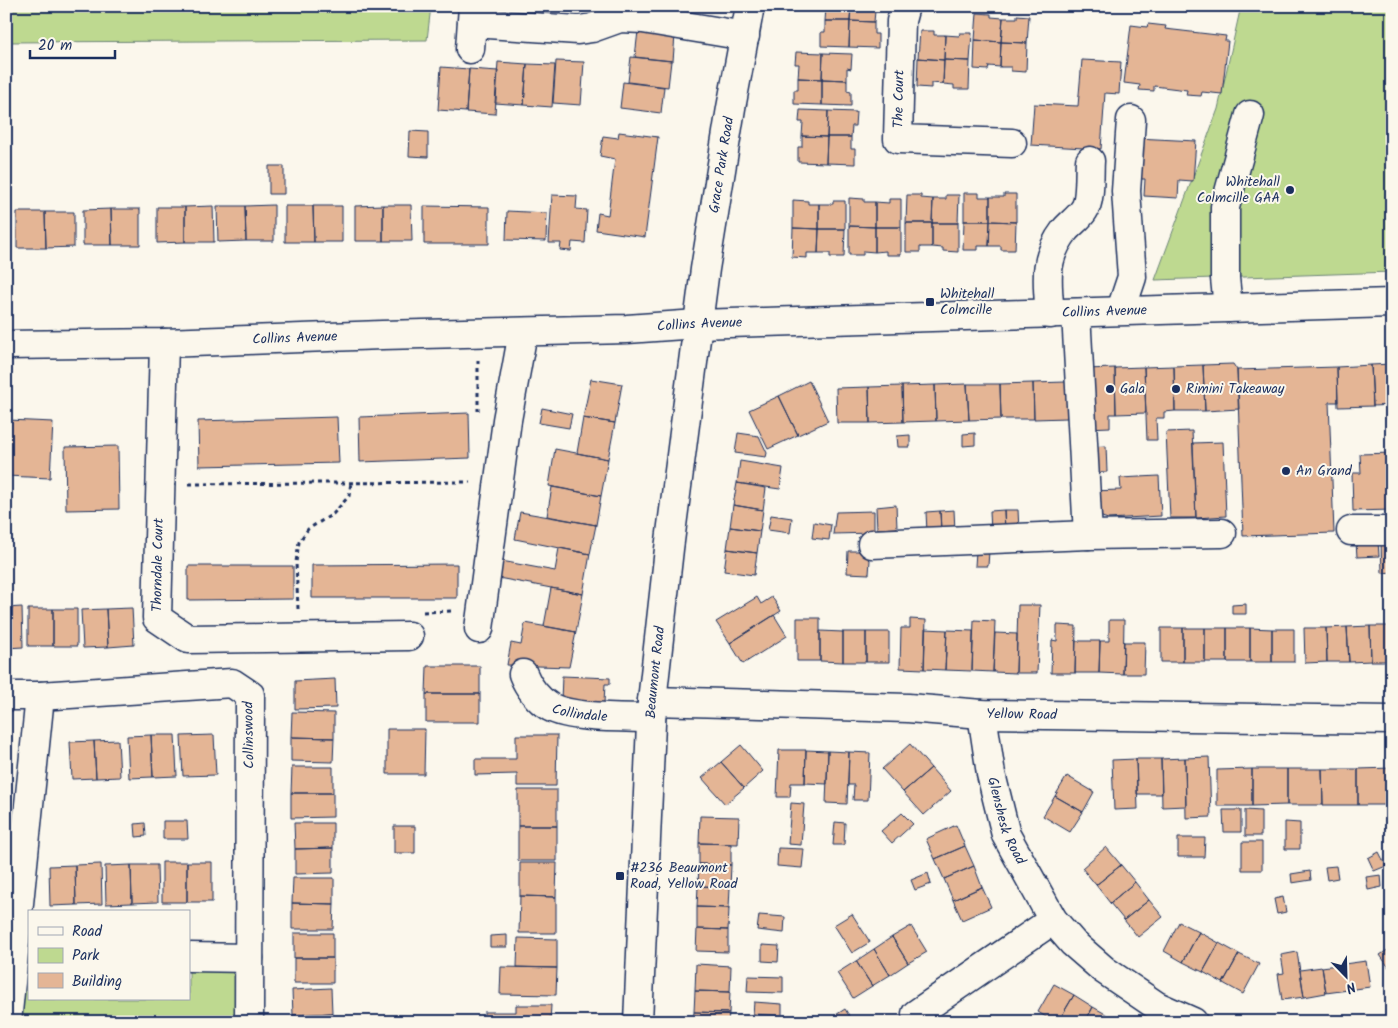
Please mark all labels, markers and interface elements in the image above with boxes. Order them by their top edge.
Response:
scale bar [30,28,115,60]
text: 20 m [38,34,72,58]
street label: The Court [887,69,911,128]
street label: Grace Park Road [703,114,741,215]
place label: Whitehall Colmcille GAA [1197,171,1281,209]
marker: Whitehall Colmcille GAA [1284,184,1296,196]
place label: Whitehall Colmcille [940,283,995,321]
marker: Whitehall Colmcille [924,296,936,308]
street label: Collins Avenue [1061,299,1148,324]
street label: Collins Avenue [656,312,743,338]
street label: Collins Avenue [252,326,339,351]
place label: Gala [1120,378,1145,400]
place label: Rimini Takeaway [1186,378,1285,400]
marker: Gala [1104,383,1116,395]
marker: Rimini Takeaway [1170,383,1182,395]
place label: An Grand [1296,460,1353,482]
marker: An Grand [1280,465,1292,477]
street label: Thorndale Court [146,517,170,612]
street label: Beaumont Road [640,624,671,719]
street label: Collindale [549,698,609,728]
street label: Collinswood [237,700,261,769]
street label: Yellow Road [986,703,1058,726]
street label: Glenshesk Road [981,775,1032,870]
place label: #236 Beaumont Road, Yellow Road [630,857,739,895]
marker: #236 Beaumont Road, Yellow Road [614,870,626,882]
legend [28,910,190,1000]
text: Road [72,920,103,944]
text: Park [72,944,100,968]
north arrow [1320,950,1370,1000]
text: Building [72,970,122,994]
text: N [1342,975,1359,999]

